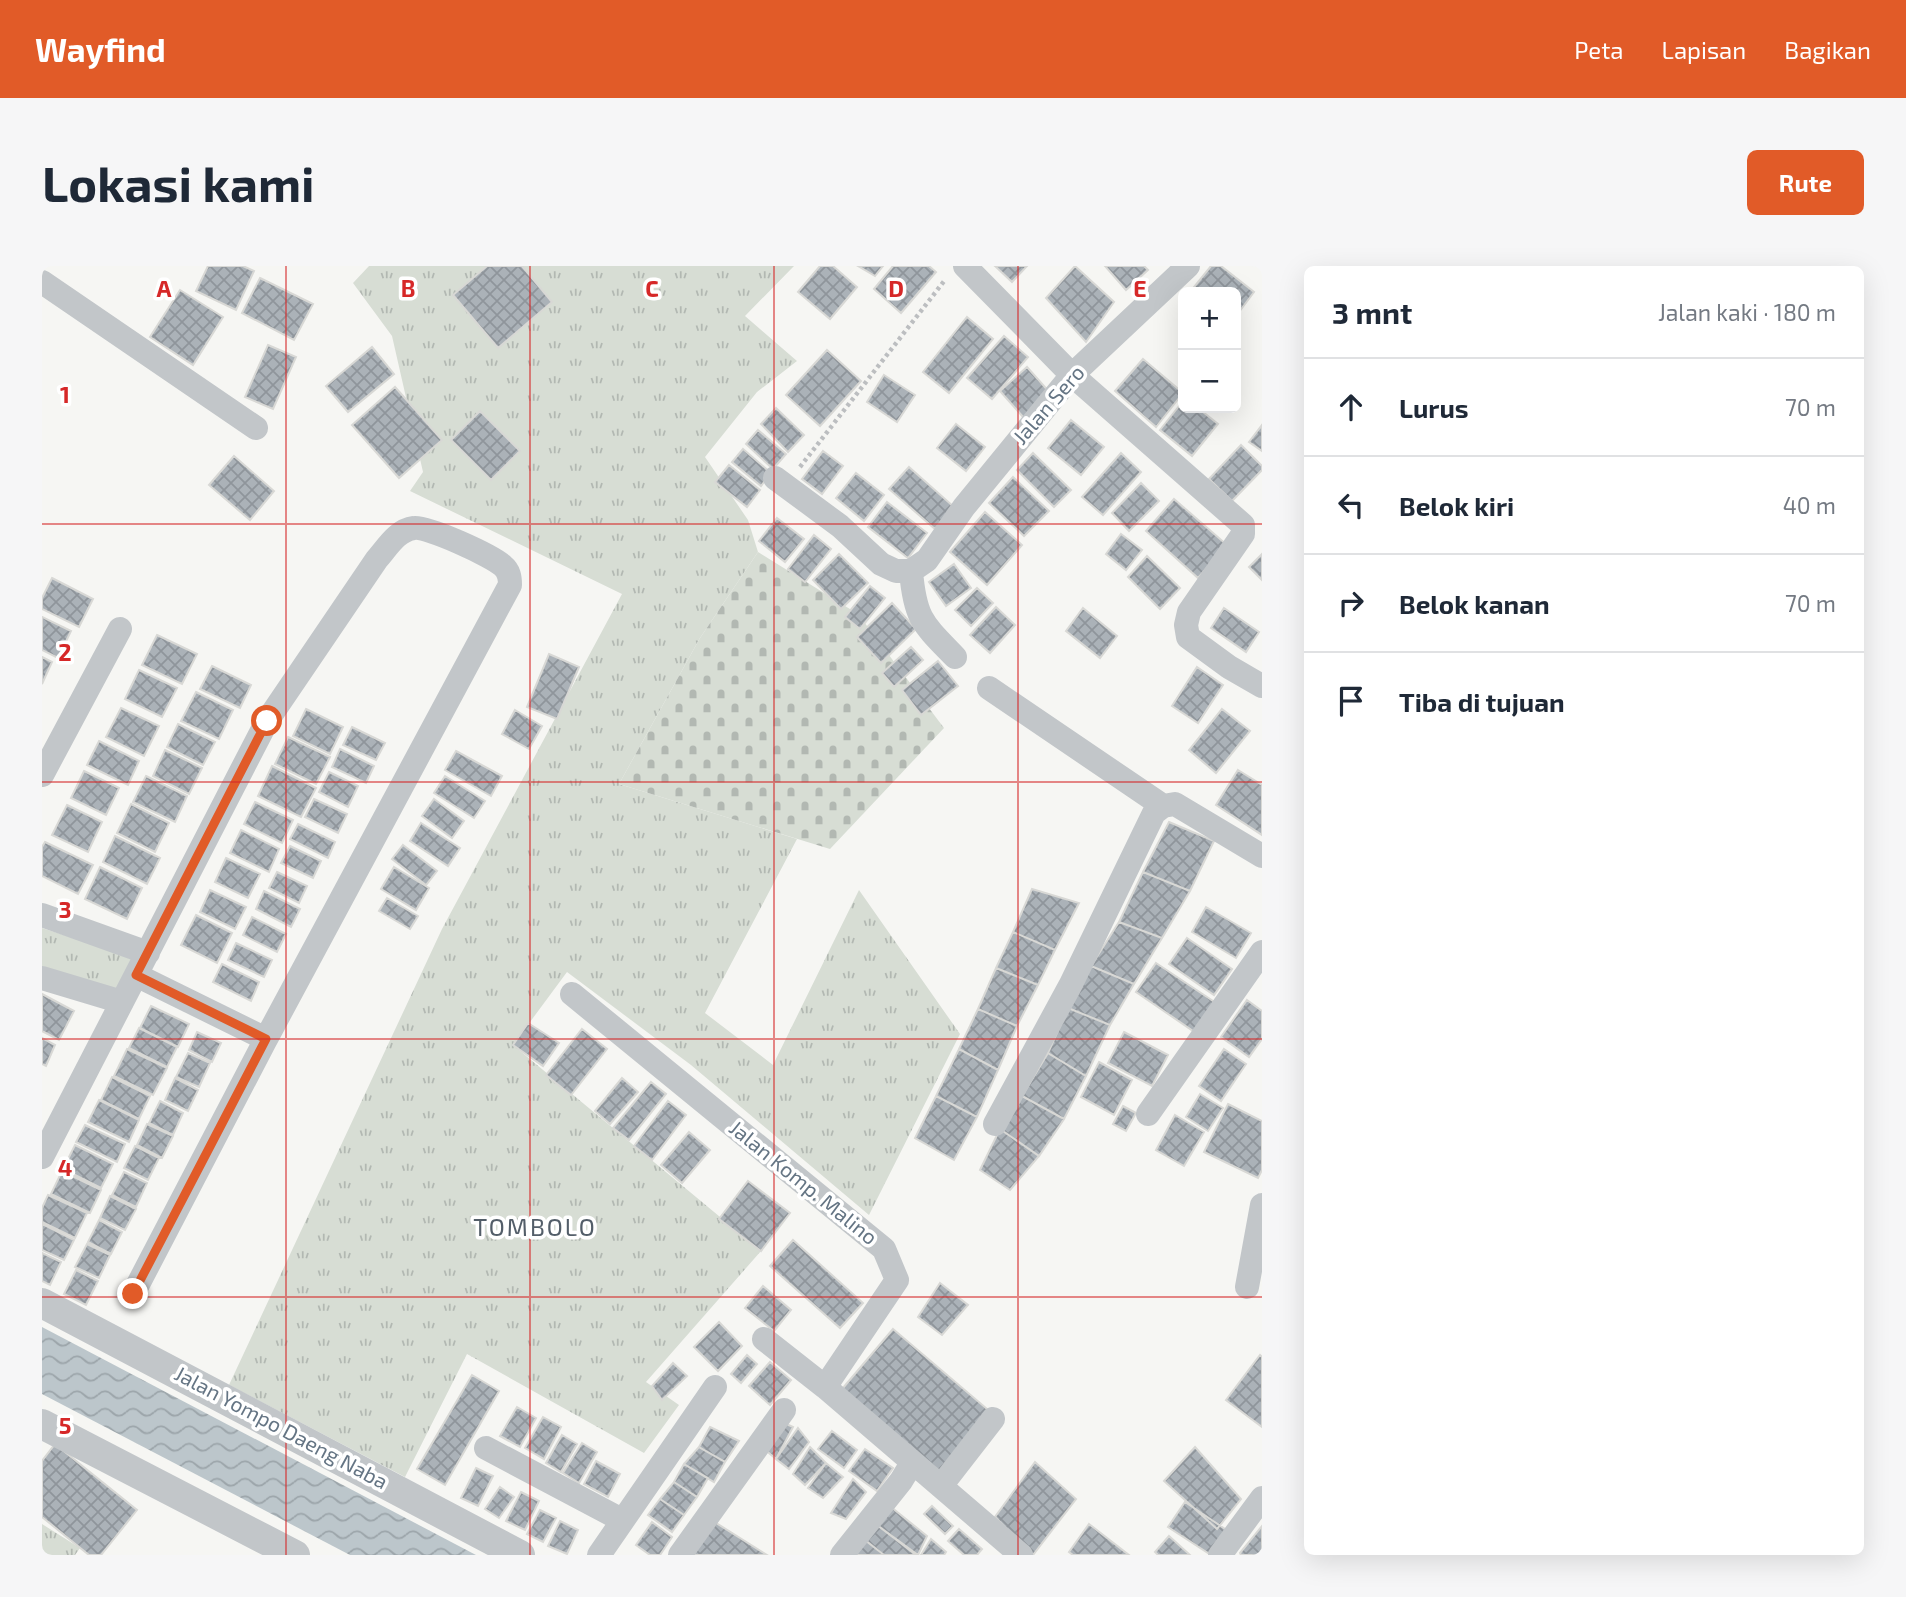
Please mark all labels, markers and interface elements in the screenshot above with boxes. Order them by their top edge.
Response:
text: Wayfind [35,29,166,69]
text: Peta [1574,35,1624,64]
text: Lapisan [1662,35,1746,64]
text: Bagikan [1784,35,1871,64]
button: Rute [1747,150,1864,215]
text: Lokasi kami [42,153,315,212]
text: A [156,274,172,302]
text: B [401,274,415,302]
text: C [645,274,659,302]
text: D [888,274,904,302]
text: E [1133,274,1147,302]
map controls [1178,287,1241,413]
button: + [1178,287,1241,350]
text: 3 mnt [1332,294,1412,330]
text: Jalan kaki · 180 m [1658,298,1836,326]
button: − [1178,350,1241,413]
street label: Jalan Sero [1007,359,1089,449]
text: 1 [60,380,70,408]
icon: ahead [1332,388,1370,426]
text: Lurus [1399,392,1469,423]
text: 70 m [1785,393,1836,421]
icon: left [1332,486,1370,524]
text: Belok kiri [1399,490,1514,521]
text: 40 m [1783,491,1836,519]
icon: right [1332,584,1370,622]
text: Belok kanan [1399,588,1550,619]
text: 70 m [1785,589,1836,617]
text: 2 [58,638,72,666]
icon: arrive [1332,682,1370,720]
text: Tiba di tujuan [1399,686,1565,717]
route start [251,705,282,736]
text: 3 [58,895,72,923]
street label: Jalan Komp. Malino [725,1115,883,1249]
text: 4 [58,1153,72,1181]
district label: TOMBOLO [473,1212,597,1241]
route end [117,1278,148,1309]
street label: Jalan Yompo Daeng Naba [171,1360,392,1493]
text: 5 [59,1411,71,1439]

